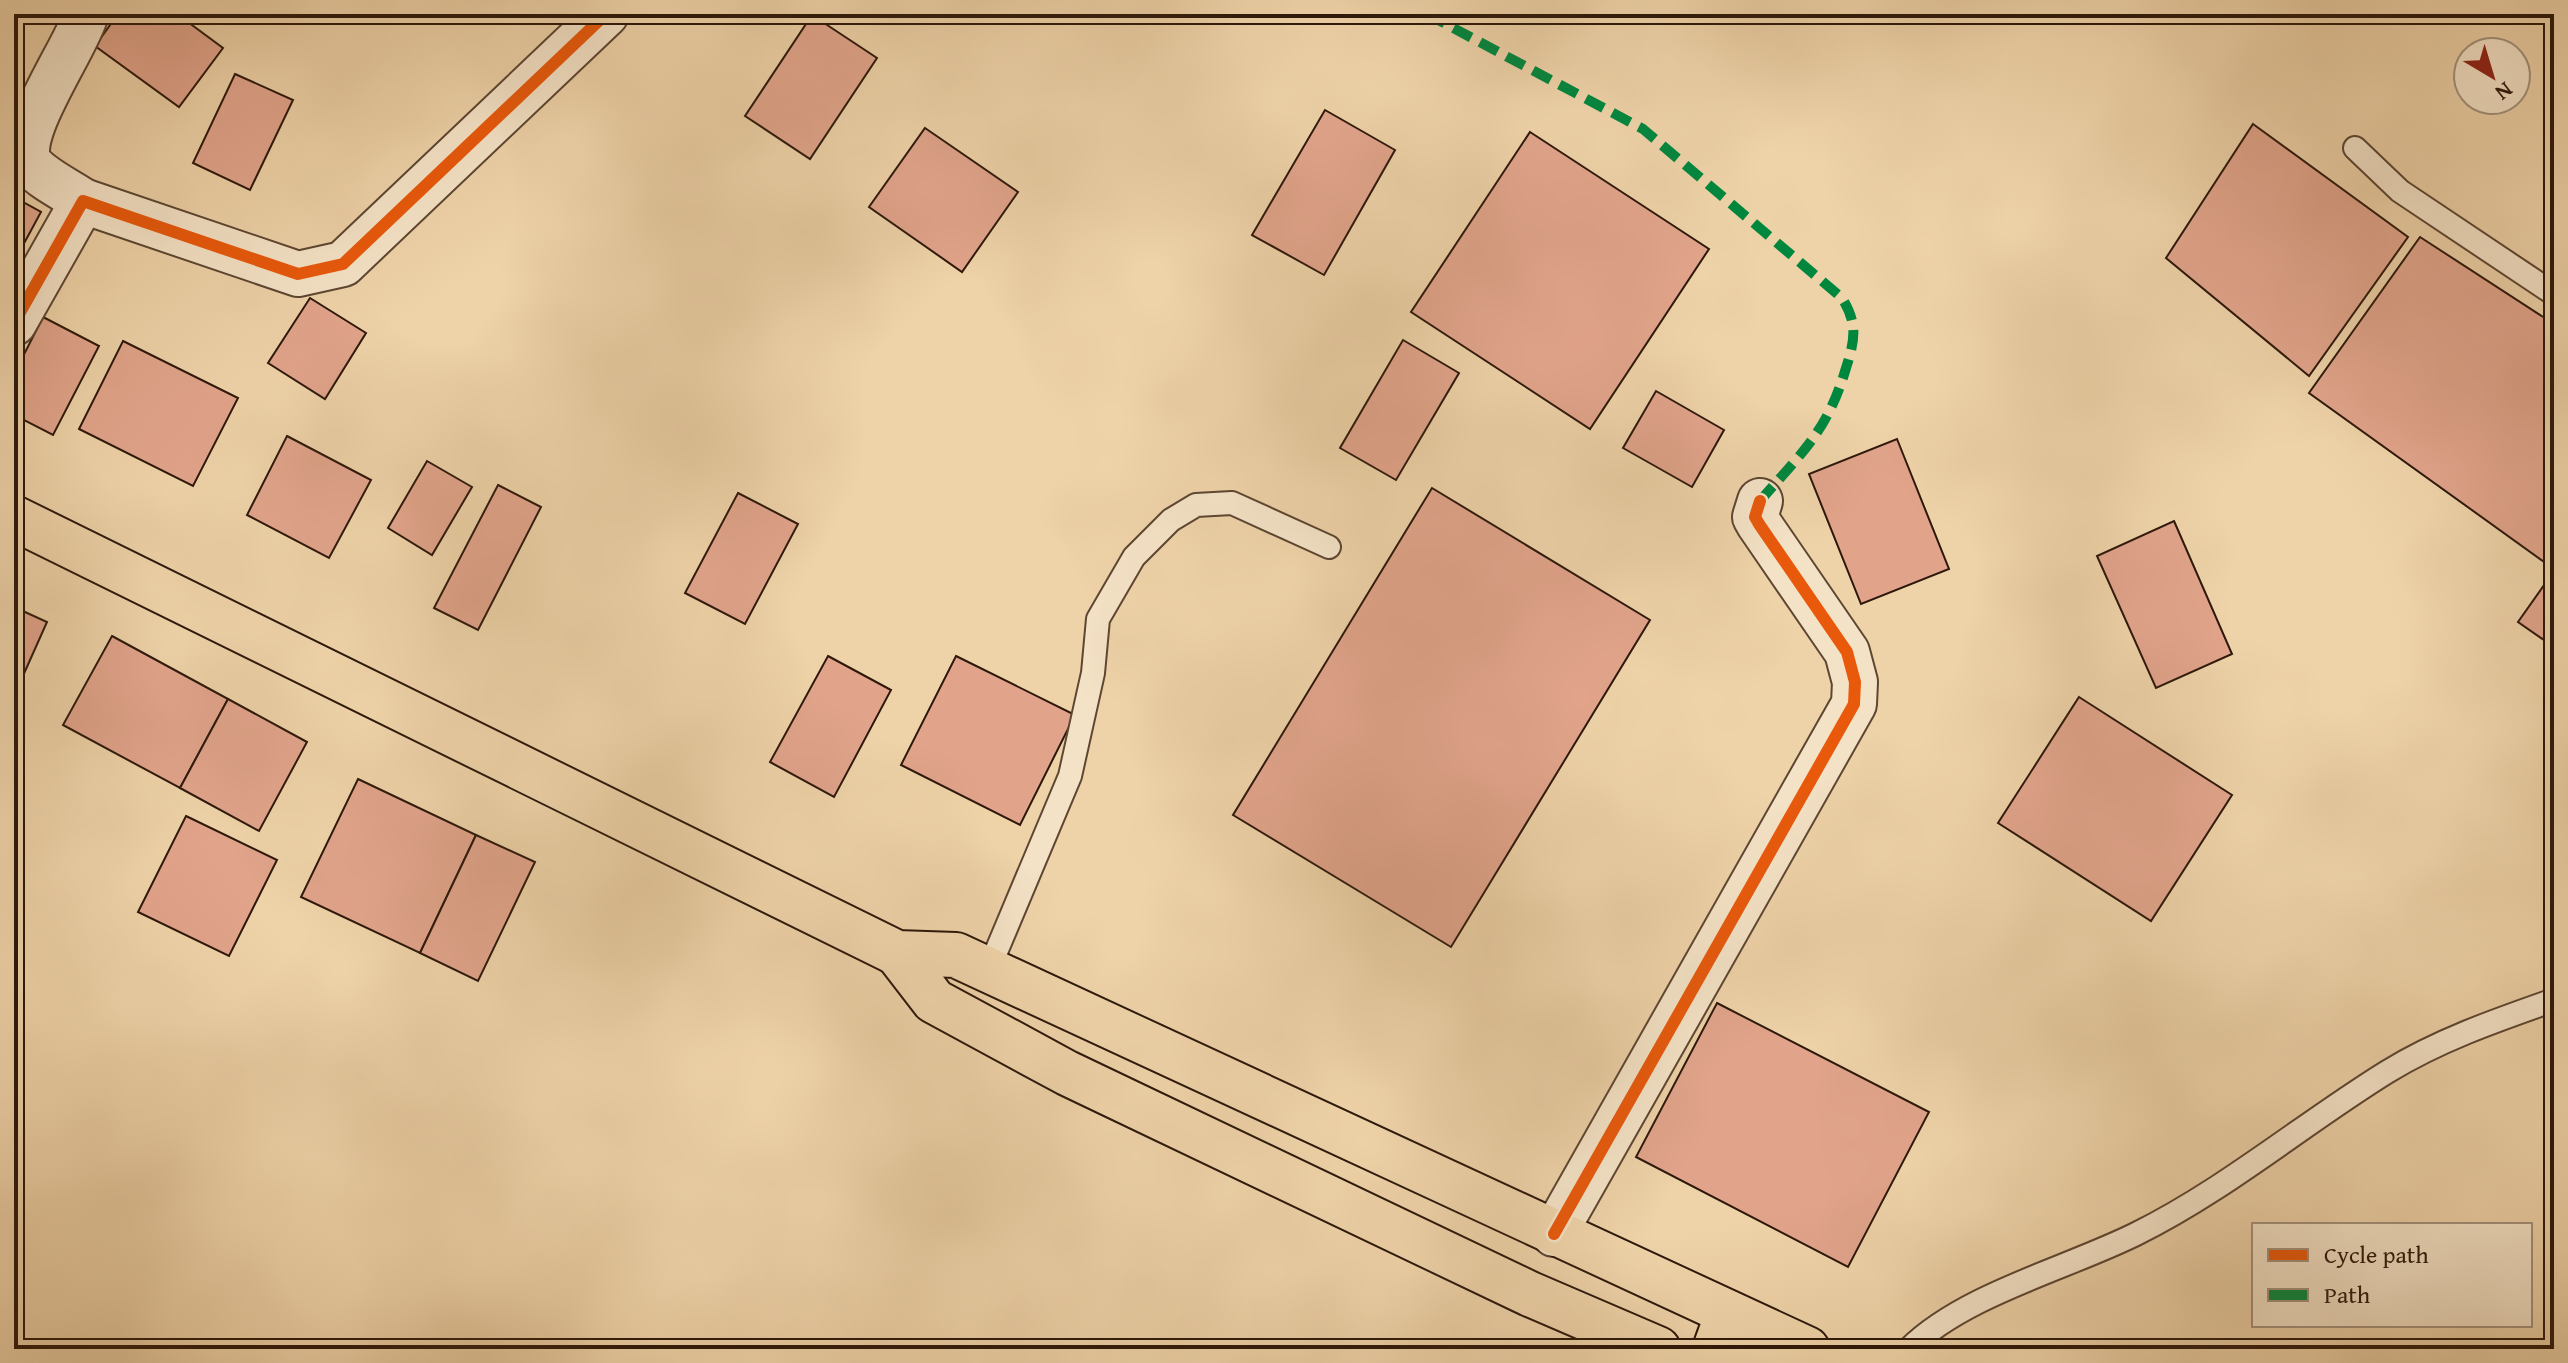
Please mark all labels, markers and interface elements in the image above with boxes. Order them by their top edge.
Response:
north arrow [2452,36,2532,116]
text: N [2488,75,2520,109]
legend [2252,1223,2532,1327]
text: Cycle path [2324,1237,2429,1272]
text: Path [2324,1277,2371,1312]

